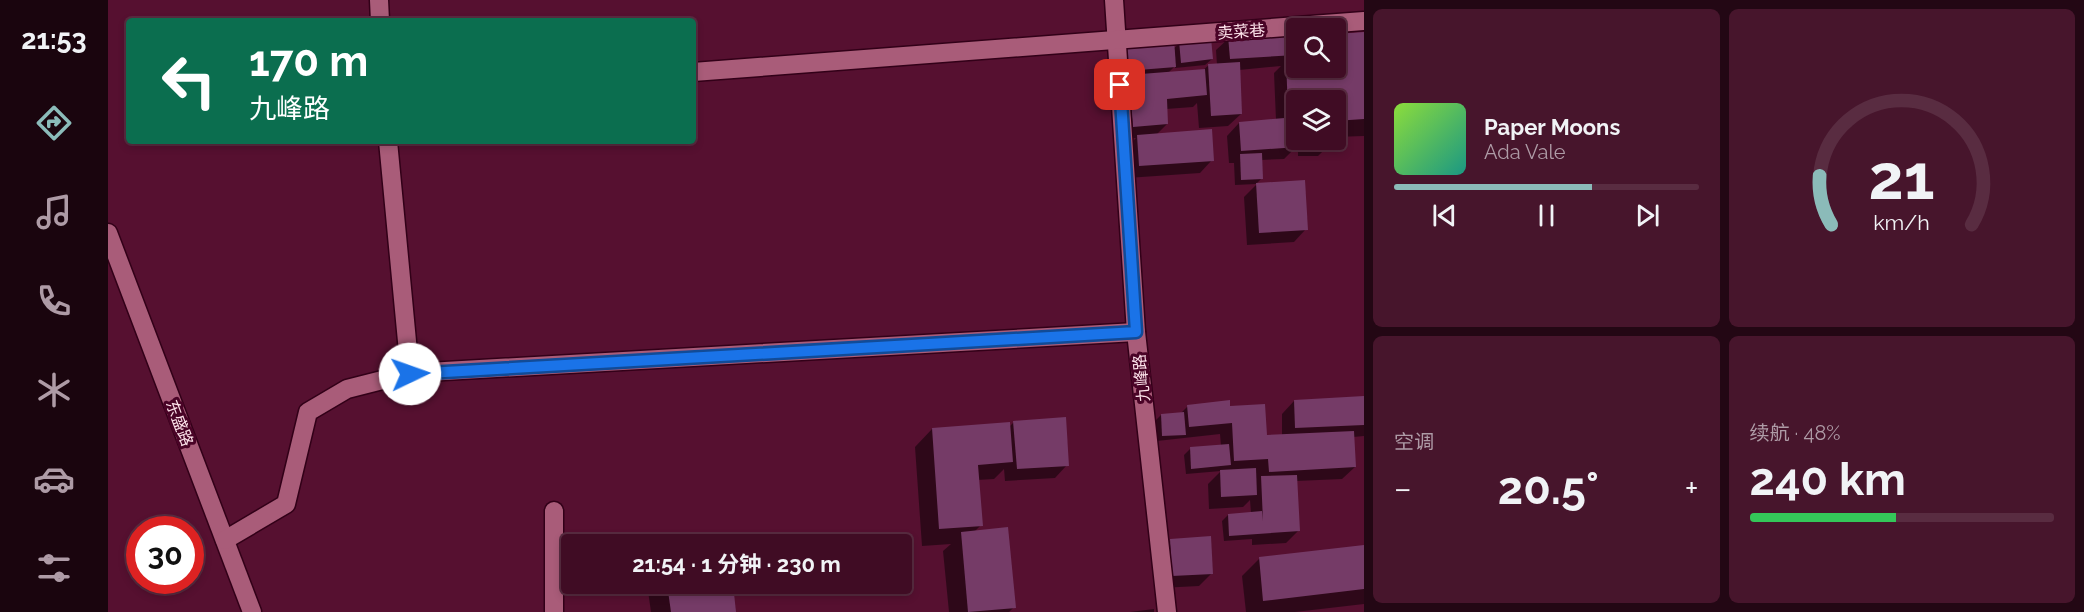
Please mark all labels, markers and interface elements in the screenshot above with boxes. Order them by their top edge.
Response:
map controls [1286,18,1346,150]
button: search [1286,18,1346,78]
street label: 卖菜巷 [1216,20,1266,43]
text: 21:53 [21,24,87,55]
text: 170 m [249,37,368,86]
icon: left [150,42,228,120]
pin [1094,59,1145,110]
icon: arrive [1103,68,1136,101]
button: layers [1286,90,1346,150]
text: 九峰路 [249,93,330,124]
icon: directions [33,102,75,144]
text: Paper Moons [1484,114,1620,140]
text: Ada Vale [1484,140,1566,164]
text: 21 [1869,140,1935,214]
icon: music [33,191,75,233]
icon: previous [1428,199,1461,232]
icon: pause [1530,199,1563,232]
icon: next [1631,199,1664,232]
text: km/h [1873,210,1930,235]
icon: phone [33,280,75,322]
position arrow [378,342,442,406]
street label: 九峰路 [1130,353,1153,403]
icon: climate [33,369,75,411]
street label: 东盛路 [162,397,197,449]
text: 续航 · 48% [1750,421,1841,445]
text: 空调 [1394,430,1434,454]
text: 240 km [1750,453,1906,506]
icon: car [33,458,75,500]
text: 20.5° [1498,462,1599,515]
text: − [1394,469,1412,508]
text: + [1685,469,1698,508]
speed limit sign: 30 [126,516,204,594]
icon: filters [33,547,75,589]
text: 21:54 · 1 分钟 · 230 m [632,551,841,577]

